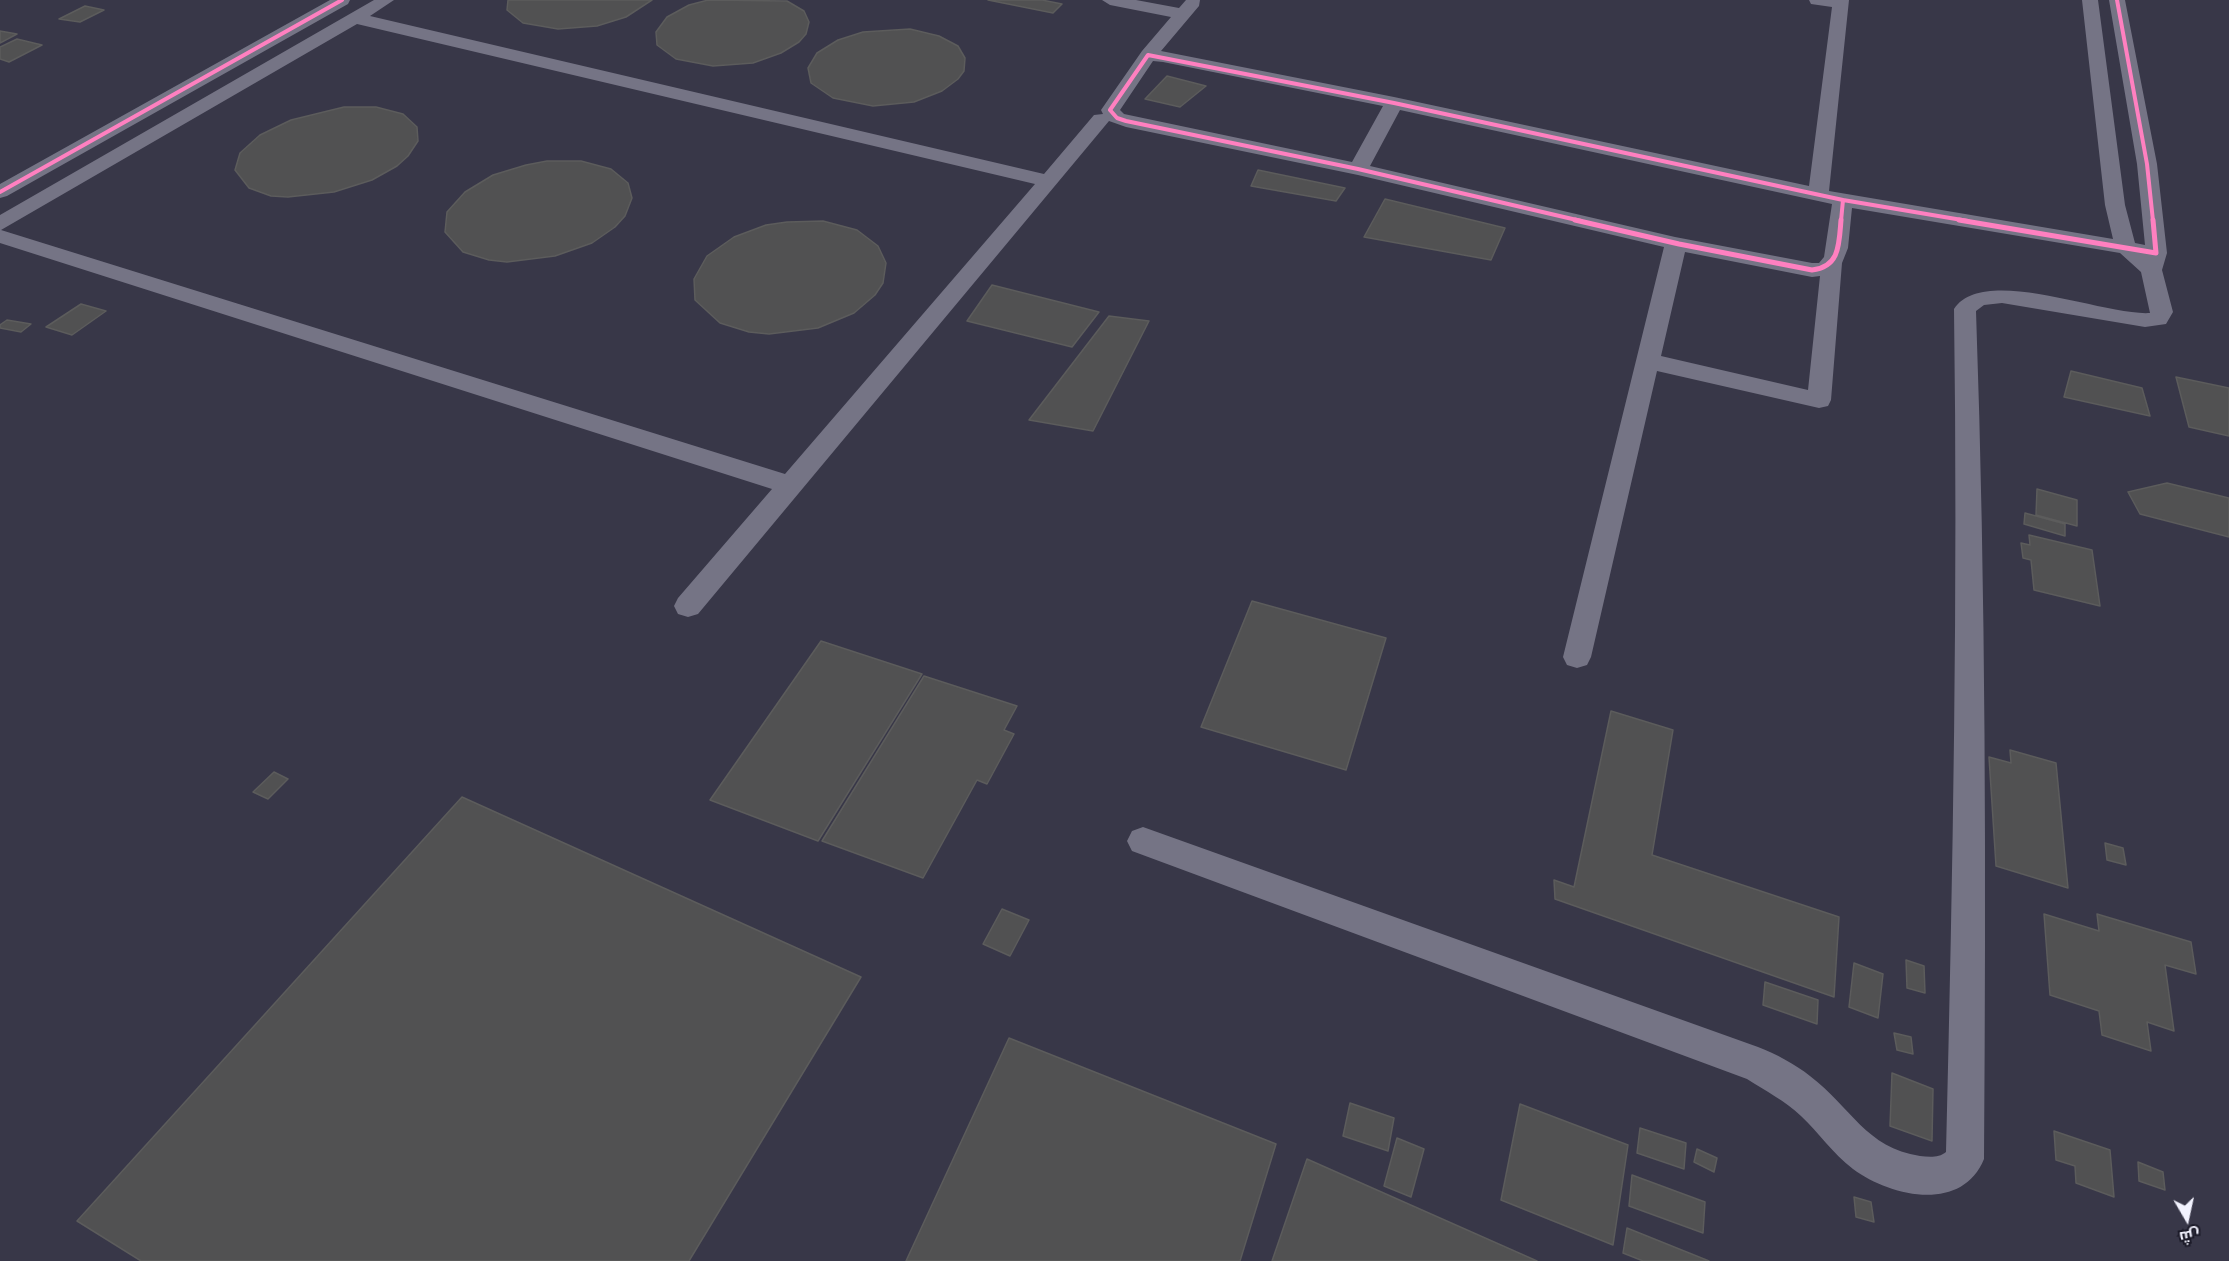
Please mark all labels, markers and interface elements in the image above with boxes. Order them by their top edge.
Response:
north arrow [2157,1189,2217,1249]
text: ش [2178,1224,2202,1249]

